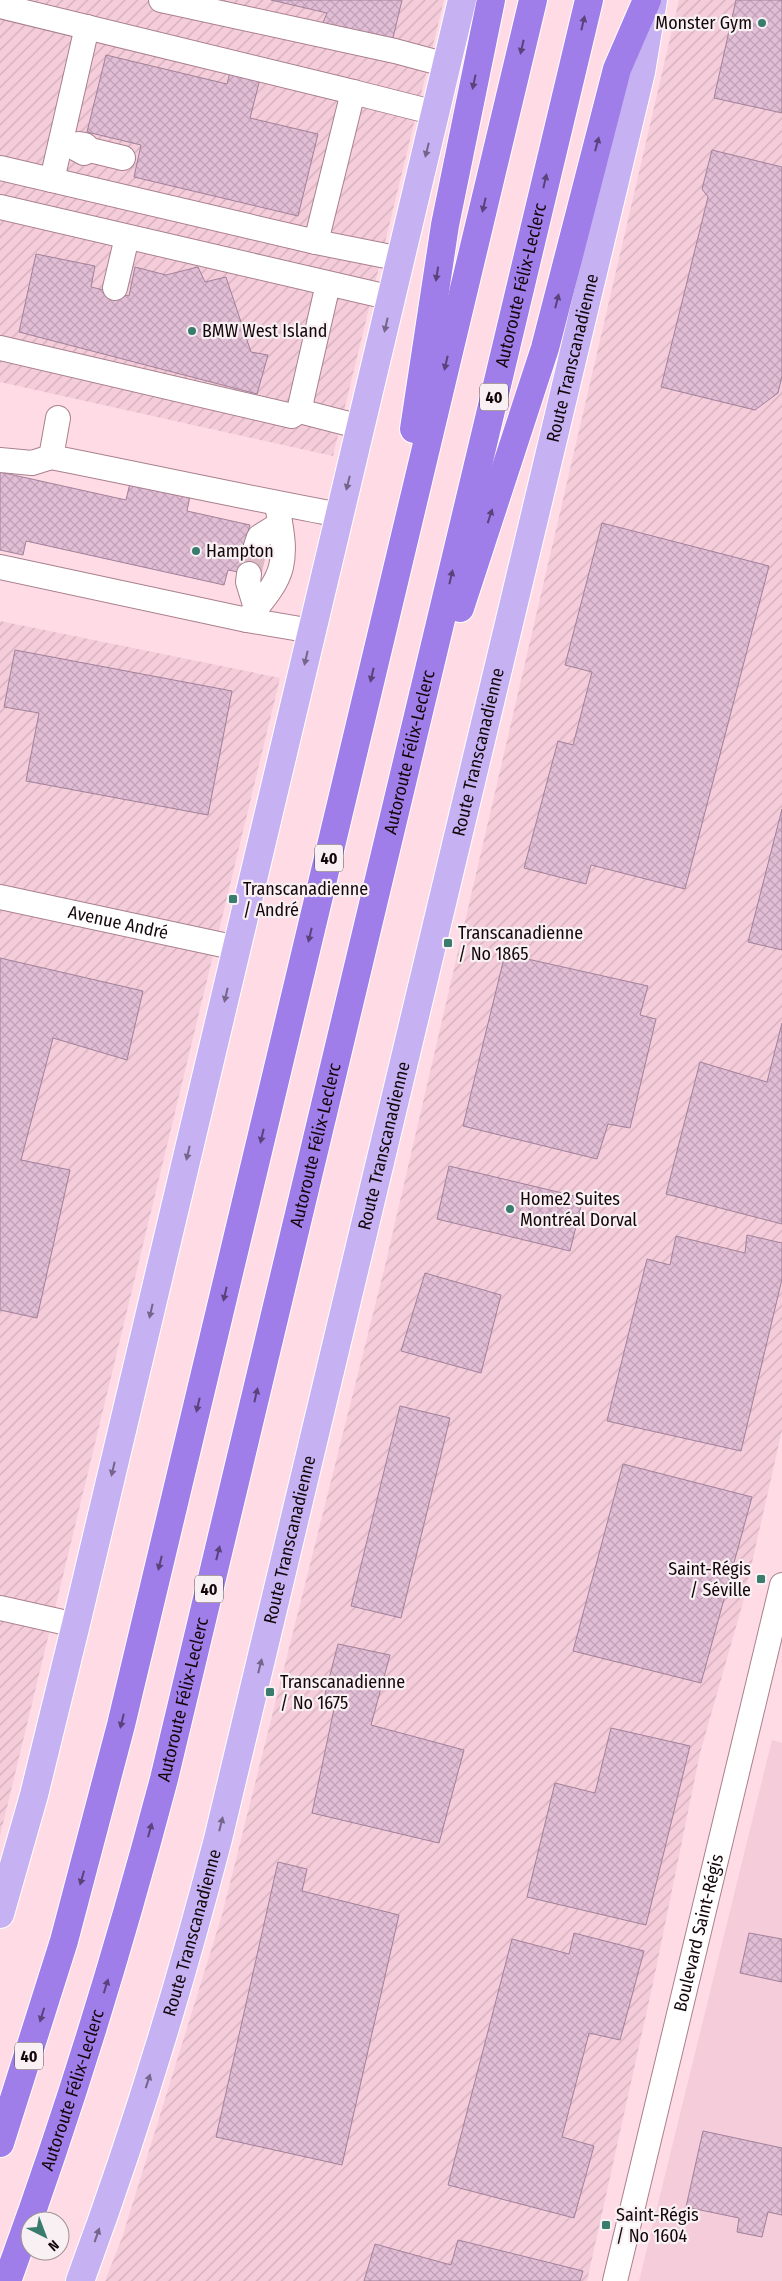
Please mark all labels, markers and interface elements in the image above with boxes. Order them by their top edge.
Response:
place label: Monster Gym [655,12,752,34]
one-way arrow [579,15,587,30]
marker: Monster Gym [756,17,768,29]
one-way arrow [518,40,526,55]
one-way arrow [470,74,478,90]
one-way arrow [594,136,602,151]
one-way arrow [423,142,431,157]
one-way arrow [541,173,549,188]
one-way arrow [480,198,488,213]
street label: Autoroute Félix-Leclerc [491,201,551,370]
one-way arrow [433,266,441,282]
street label: Route Transcanadienne [542,272,603,444]
one-way arrow [553,293,561,309]
one-way arrow [381,317,389,332]
place label: BMW West Island [202,320,327,342]
marker: BMW West Island [186,325,198,337]
one-way arrow [442,356,450,371]
road number: 40 [480,384,508,411]
one-way arrow [344,475,352,490]
one-way arrow [487,508,495,523]
place label: Hampton [206,540,274,562]
marker: Hampton [190,545,202,557]
one-way arrow [447,570,455,585]
one-way arrow [302,650,310,665]
street label: Route Transcanadienne [447,665,509,838]
street label: Autoroute Félix-Leclerc [379,667,440,836]
one-way arrow [368,668,376,683]
road number: 40 [315,844,343,871]
place label: Transcanadienne / André [243,878,368,921]
marker: Transcanadienne / André [227,893,239,905]
street label: Avenue André [66,901,170,944]
place label: Transcanadienne / No 1865 [458,922,583,965]
one-way arrow [306,928,314,943]
marker: Transcanadienne / No 1865 [442,937,454,949]
one-way arrow [222,987,230,1002]
street label: Route Transcanadienne [353,1059,415,1232]
street label: Autoroute Félix-Leclerc [285,1060,346,1229]
one-way arrow [258,1128,266,1143]
one-way arrow [184,1146,192,1161]
place label: Home2 Suites Montréal Dorval [520,1188,637,1231]
marker: Home2 Suites Montréal Dorval [504,1203,516,1215]
one-way arrow [220,1286,228,1301]
one-way arrow [147,1304,155,1319]
one-way arrow [252,1387,260,1402]
one-way arrow [194,1397,202,1412]
street label: Route Transcanadienne [259,1453,320,1626]
one-way arrow [109,1462,117,1477]
one-way arrow [214,1545,222,1560]
one-way arrow [156,1555,164,1570]
place label: Saint-Régis / Séville [668,1558,751,1601]
marker: Saint-Régis / Séville [755,1573,767,1585]
road number: 40 [195,1576,223,1602]
street label: Autoroute Félix-Leclerc [153,1615,213,1784]
one-way arrow [256,1658,264,1673]
place label: Transcanadienne / No 1675 [280,1671,405,1714]
marker: Transcanadienne / No 1675 [264,1686,276,1698]
one-way arrow [118,1713,126,1728]
one-way arrow [217,1816,225,1831]
one-way arrow [146,1822,154,1837]
street label: Route Transcanadienne [158,1847,226,2019]
street label: Boulevard Saint-Régis [669,1852,728,2014]
one-way arrow [77,1871,85,1886]
one-way arrow [103,1979,111,1994]
street label: Autoroute Félix-Leclerc [36,2006,109,2173]
one-way arrow [37,2007,45,2022]
road number: 40 [15,2042,43,2070]
one-way arrow [145,2073,153,2088]
place label: Saint-Régis / No 1604 [616,2204,699,2247]
north arrow [20,2211,70,2261]
marker: Saint-Régis / No 1604 [600,2219,612,2231]
one-way arrow [93,2227,101,2242]
text: N [45,2236,62,2254]

